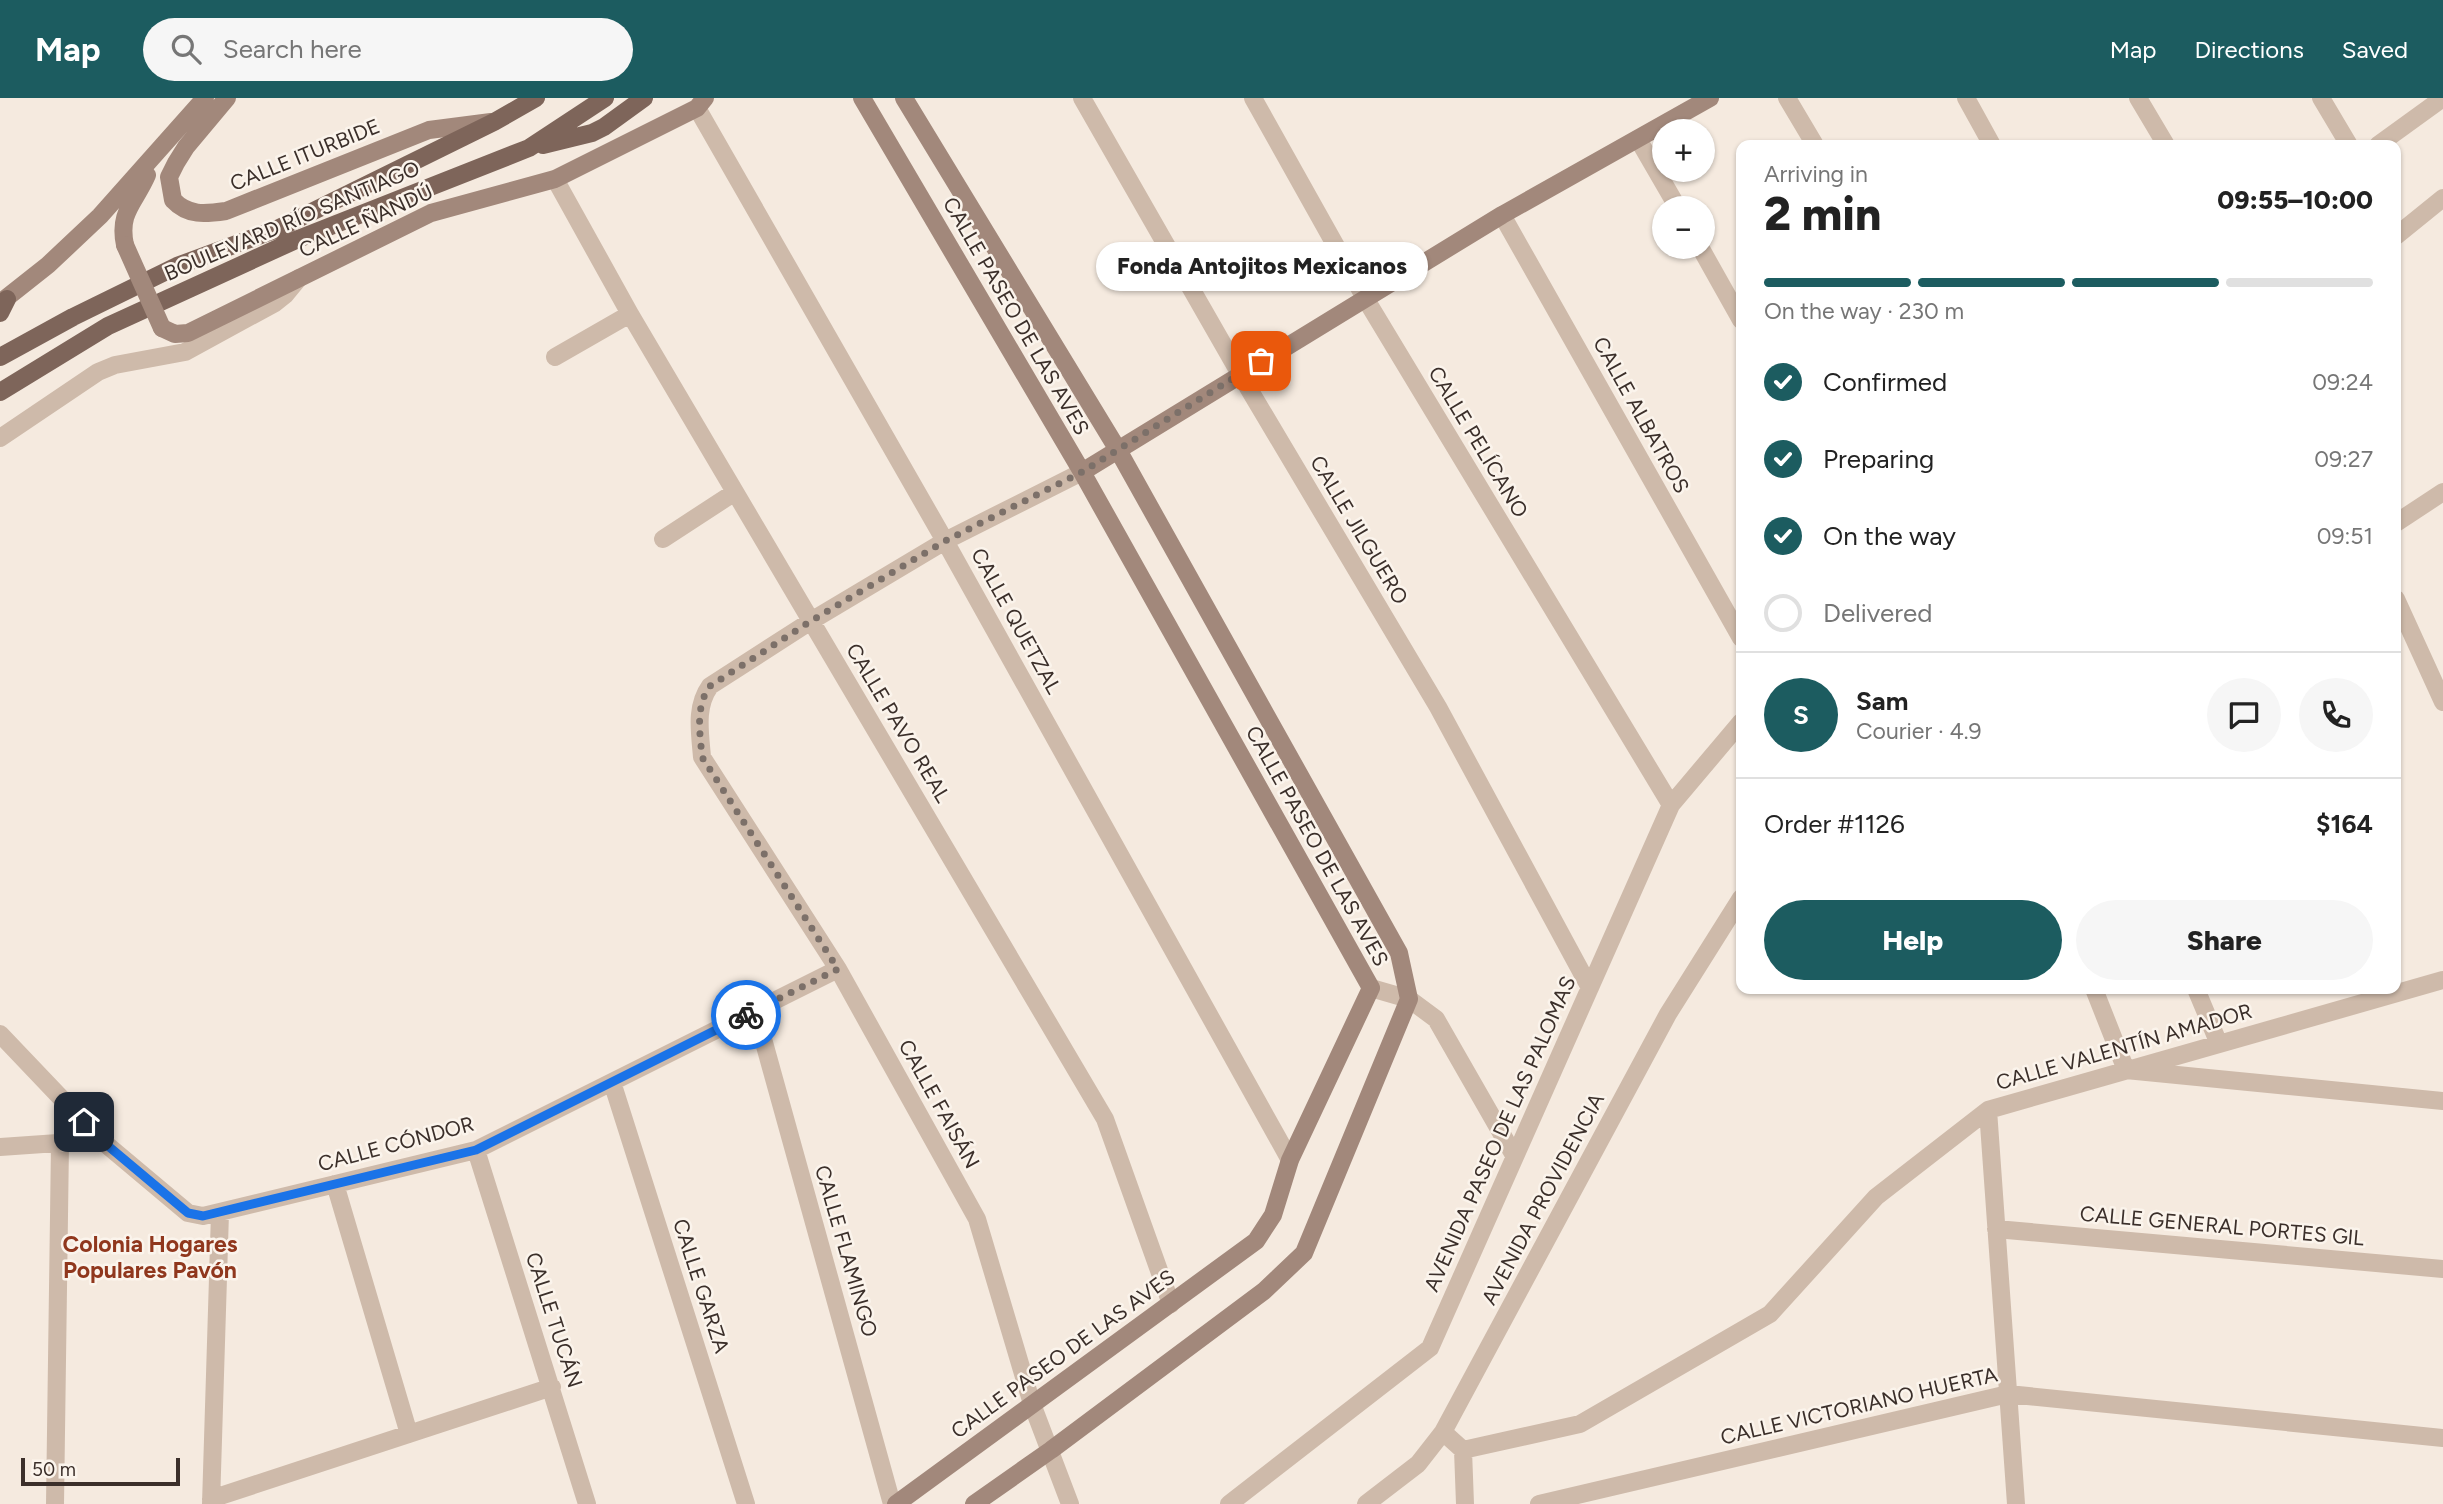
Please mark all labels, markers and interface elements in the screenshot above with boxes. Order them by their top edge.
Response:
search box [143,18,633,81]
text: Map [35,30,101,69]
icon: search [167,30,205,68]
text: Search here [223,33,362,65]
text: Map [2110,35,2156,64]
text: Directions [2194,35,2304,64]
text: Saved [2342,35,2408,64]
street label: CALLE ITURBIDE [226,113,383,196]
map controls [1652,119,1715,259]
button: + [1652,119,1715,182]
street label: BOULEVARD RÍO SANTIAGO [160,155,423,286]
text: Arriving in [1764,160,1868,188]
street label: CALLE ÑANDÚ [295,179,437,262]
text: 09:55–10:00 [2217,184,2373,216]
text: 2 min [1764,186,1881,242]
street label: CALLE PASEO DE LAS AVES [938,192,1095,439]
button: − [1652,196,1715,259]
callout: Fonda Antojitos Mexicanos [1095,242,1427,291]
text: Fonda Antojitos Mexicanos [1117,252,1407,280]
text: On the way · 230 m [1764,297,1964,325]
pin [1231,331,1291,391]
street label: CALLE ALBATROS [1588,332,1695,497]
icon: bag [1242,342,1280,380]
street label: CALLE PELÍCANO [1423,362,1533,522]
icon: check [1764,363,1802,401]
text: Confirmed [1823,366,1947,398]
text: 09:24 [2312,368,2373,396]
icon: check [1764,440,1802,478]
text: Preparing [1823,443,1934,475]
text: 09:27 [2314,445,2373,473]
street label: CALLE JILGUERO [1305,451,1414,609]
icon: check [1764,517,1802,555]
text: On the way [1823,520,1956,552]
text: 09:51 [2317,522,2373,550]
street label: CALLE QUETZAL [966,544,1067,698]
text: Delivered [1823,597,1932,629]
street label: CALLE PAVO REAL [841,639,956,807]
button: chat [2207,678,2281,752]
button: phone [2299,678,2373,752]
text: Sam [1856,685,1908,717]
text: S [1793,699,1809,731]
text: Courier · 4.9 [1856,717,1982,745]
street label: CALLE PASEO DE LAS AVES [1241,721,1394,970]
text: Order #1126 [1764,808,1905,840]
text: $164 [2316,808,2373,840]
button: Help [1764,900,2062,980]
button: Share [2076,900,2373,980]
street label: AVENIDA PASEO DE LAS PALOMAS [1418,972,1581,1295]
courier [711,980,781,1050]
icon: bike [727,996,765,1034]
street label: CALLE VALENTÍN AMADOR [1993,998,2255,1095]
street label: CALLE FAISÁN [894,1035,985,1173]
street label: AVENIDA PROVIDENCIA [1476,1089,1609,1309]
pin [54,1092,114,1152]
icon: home [65,1103,103,1141]
street label: CALLE CÓNDOR [315,1111,477,1176]
street label: CALLE FLAMINGO [810,1162,883,1340]
street label: CALLE GENERAL PORTES GIL [2079,1201,2365,1250]
street label: CALLE GARZA [668,1216,735,1356]
district label: Colonia Hogares Populares Pavón [63,1230,238,1284]
street label: CALLE TUCÁN [521,1249,588,1391]
street label: CALLE PASEO DE LAS AVES [946,1264,1179,1443]
street label: CALLE VICTORIANO HUERTA [1718,1361,2000,1450]
scale bar [21,1455,180,1487]
text: 50 m [32,1458,76,1481]

